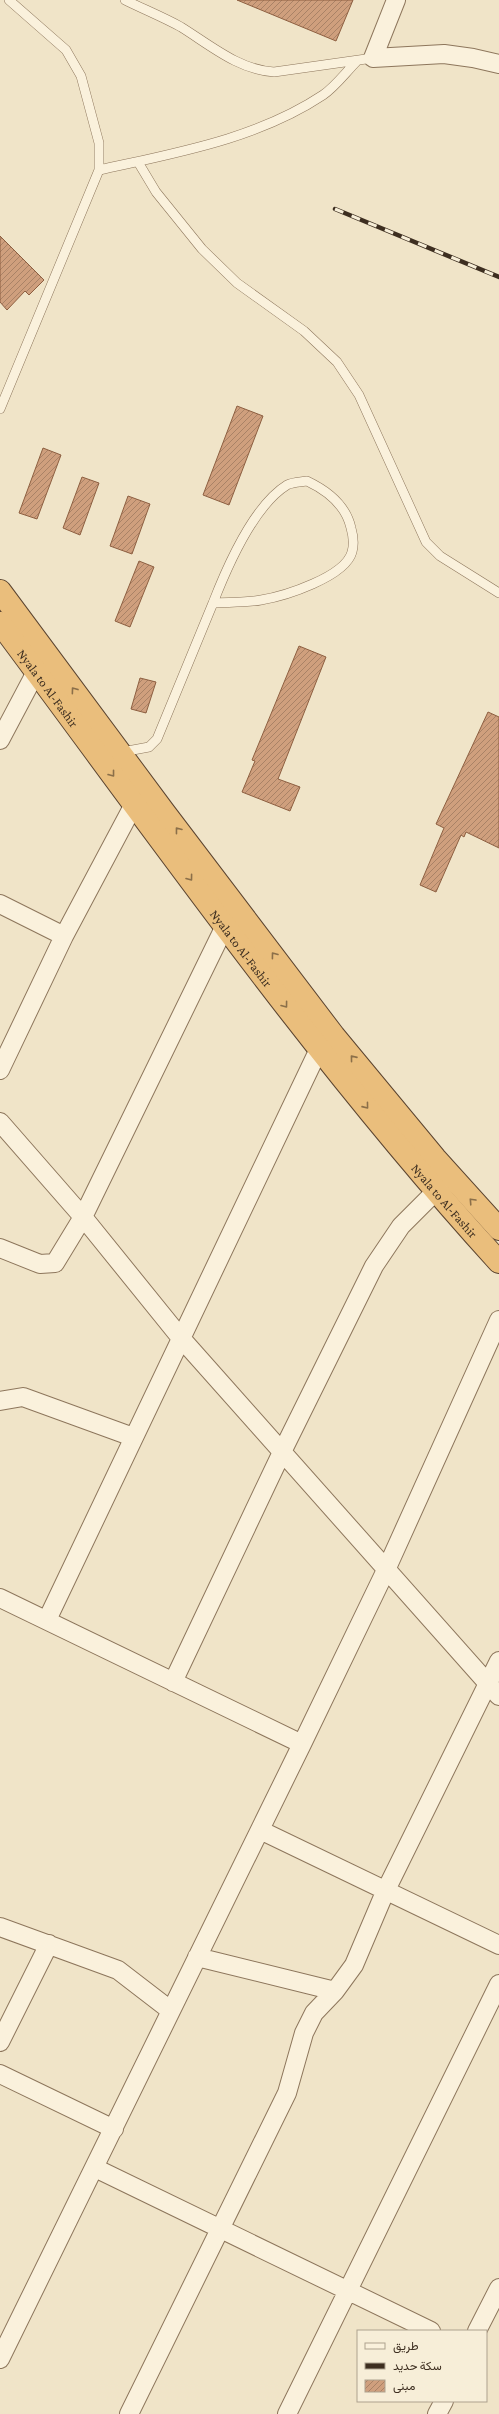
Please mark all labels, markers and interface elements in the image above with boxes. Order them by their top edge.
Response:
street label: Nyala to Al-Fashir [14,646,82,730]
one-way arrow [71,687,79,694]
one-way arrow [107,770,114,777]
one-way arrow [175,827,182,834]
one-way arrow [185,874,192,881]
street label: Nyala to Al-Fashir [207,907,276,990]
one-way arrow [271,953,278,960]
one-way arrow [280,1000,287,1007]
one-way arrow [351,1056,358,1063]
one-way arrow [361,1102,368,1109]
street label: Nyala to Al-Fashir [408,1160,481,1241]
one-way arrow [469,1198,477,1206]
legend [357,2330,487,2402]
text: طريق [393,2339,419,2354]
text: سكة حديد [393,2359,442,2373]
text: مبنى [393,2379,415,2394]

